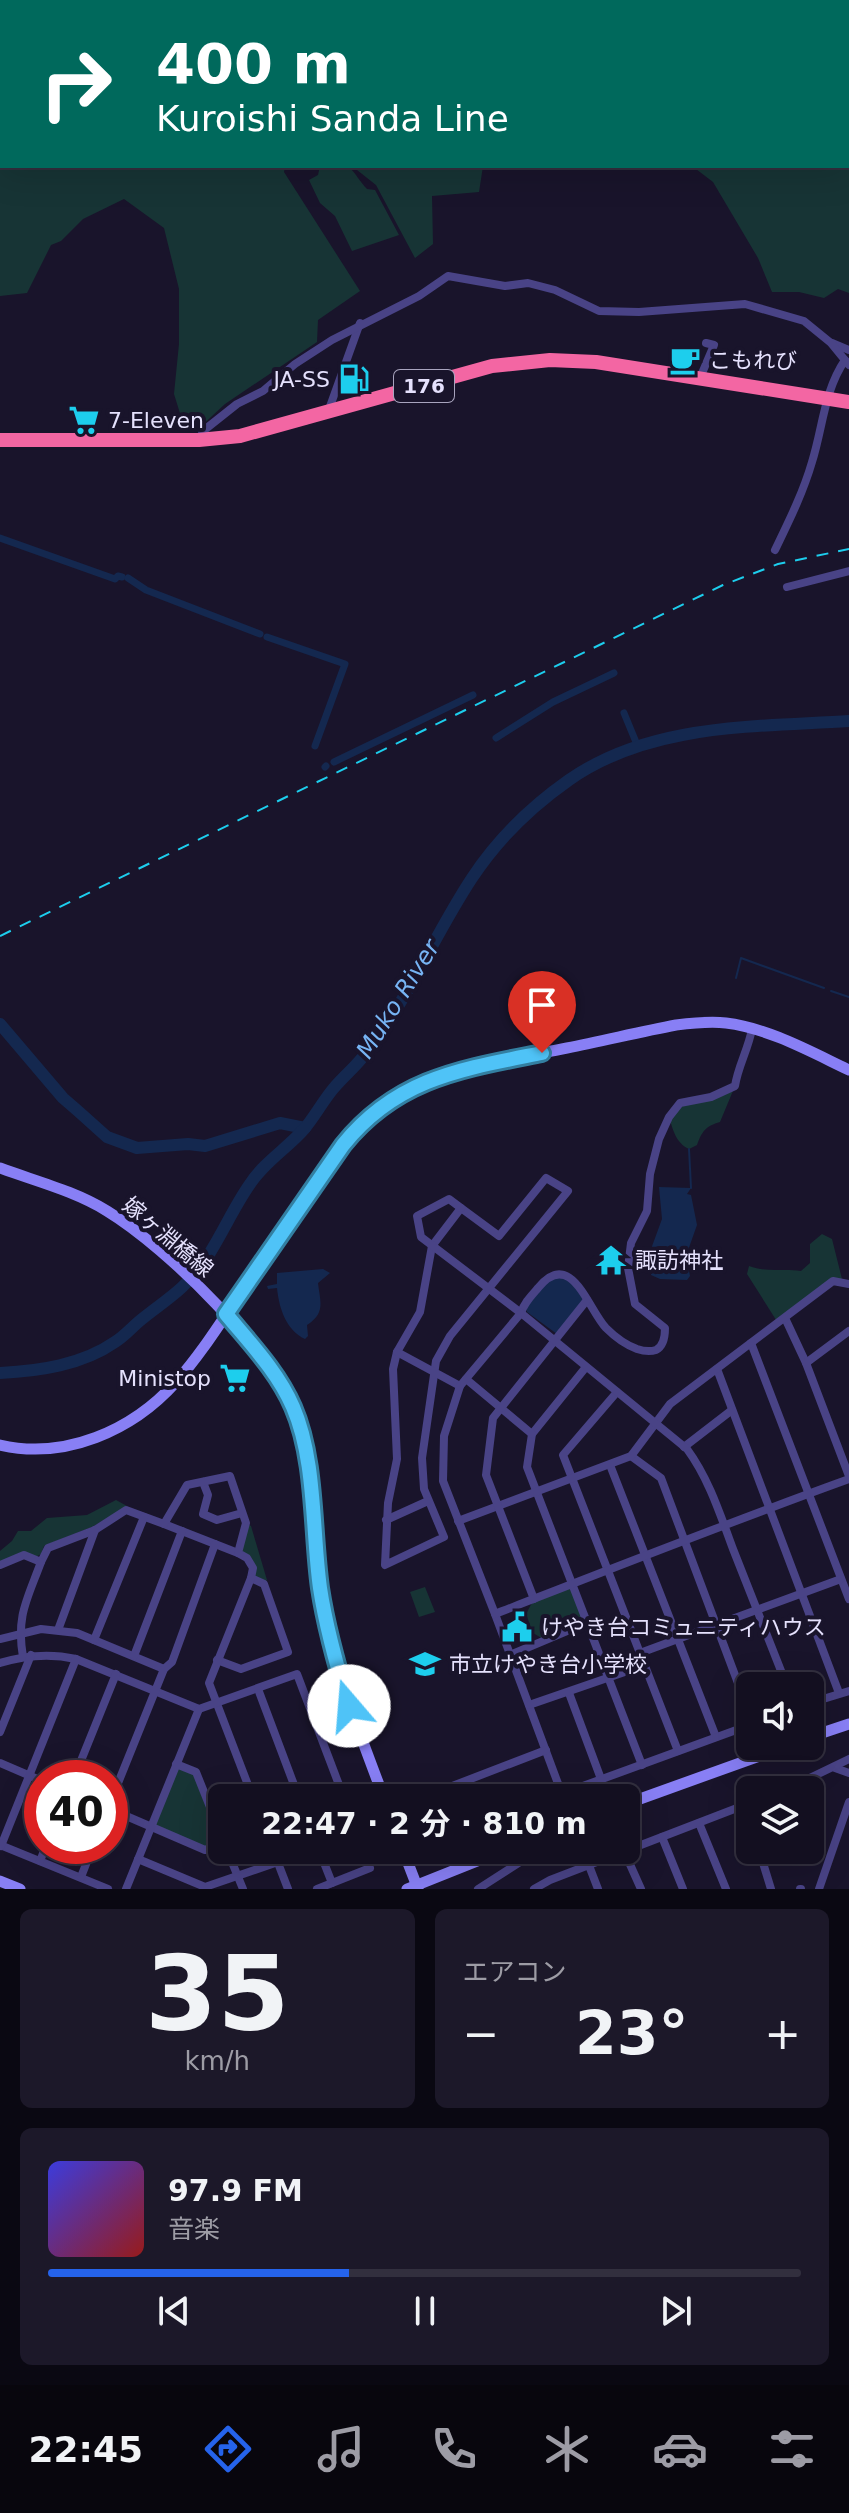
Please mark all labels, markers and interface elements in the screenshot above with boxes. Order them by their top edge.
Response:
text: 400 m [156,31,351,96]
icon: right [24,32,128,136]
text: Kuroishi Sanda Line [156,98,509,139]
cafe icon: こもれび [668,343,702,377]
place label: こもれび [709,348,797,373]
fuel station icon: JA-SS [337,362,371,396]
place label: JA-SS [271,367,330,392]
road number: 176 [394,370,454,402]
supermarket icon: 7-Eleven [67,403,101,437]
place label: 7-Eleven [108,408,204,433]
water label: Muko River [351,933,447,1063]
pin [508,971,576,1053]
icon: arrive [520,983,564,1027]
street label: 嫁ヶ淵橋線 [118,1192,218,1282]
temple icon: 諏訪神社 [594,1243,628,1277]
place label: 諏訪神社 [635,1248,723,1273]
supermarket icon: Ministop [218,1361,252,1395]
place label: Ministop [118,1366,211,1391]
public building icon: けやき台コミュニティハウス [500,1610,534,1644]
place label: けやき台コミュニティハウス [541,1615,826,1640]
school or university icon: 市立けやき台小学校 [408,1647,442,1681]
place label: 市立けやき台小学校 [449,1652,647,1677]
position arrow [307,1664,391,1748]
map controls [736,1672,824,1864]
button: sound [736,1672,824,1760]
speed limit sign: 40 [24,1760,128,1864]
button: layers [736,1776,824,1864]
text: 22:47 · 2 分 · 810 m [261,1806,587,1841]
text: 35 [145,1933,290,2055]
text: エアコン [463,1957,567,1987]
text: 23° [575,1998,689,2068]
text: − [463,2008,499,2059]
text: + [764,2008,801,2059]
text: km/h [184,2046,250,2076]
text: 97.9 FM [168,2173,303,2208]
text: 音楽 [168,2214,220,2244]
icon: previous [152,2289,196,2333]
icon: pause [403,2289,447,2333]
icon: next [654,2289,698,2333]
icon: directions [200,2421,256,2477]
icon: music [313,2421,369,2477]
icon: phone [426,2421,482,2477]
icon: climate [539,2421,595,2477]
icon: car [652,2421,708,2477]
icon: filters [764,2421,820,2477]
text: 22:45 [28,2429,143,2470]

